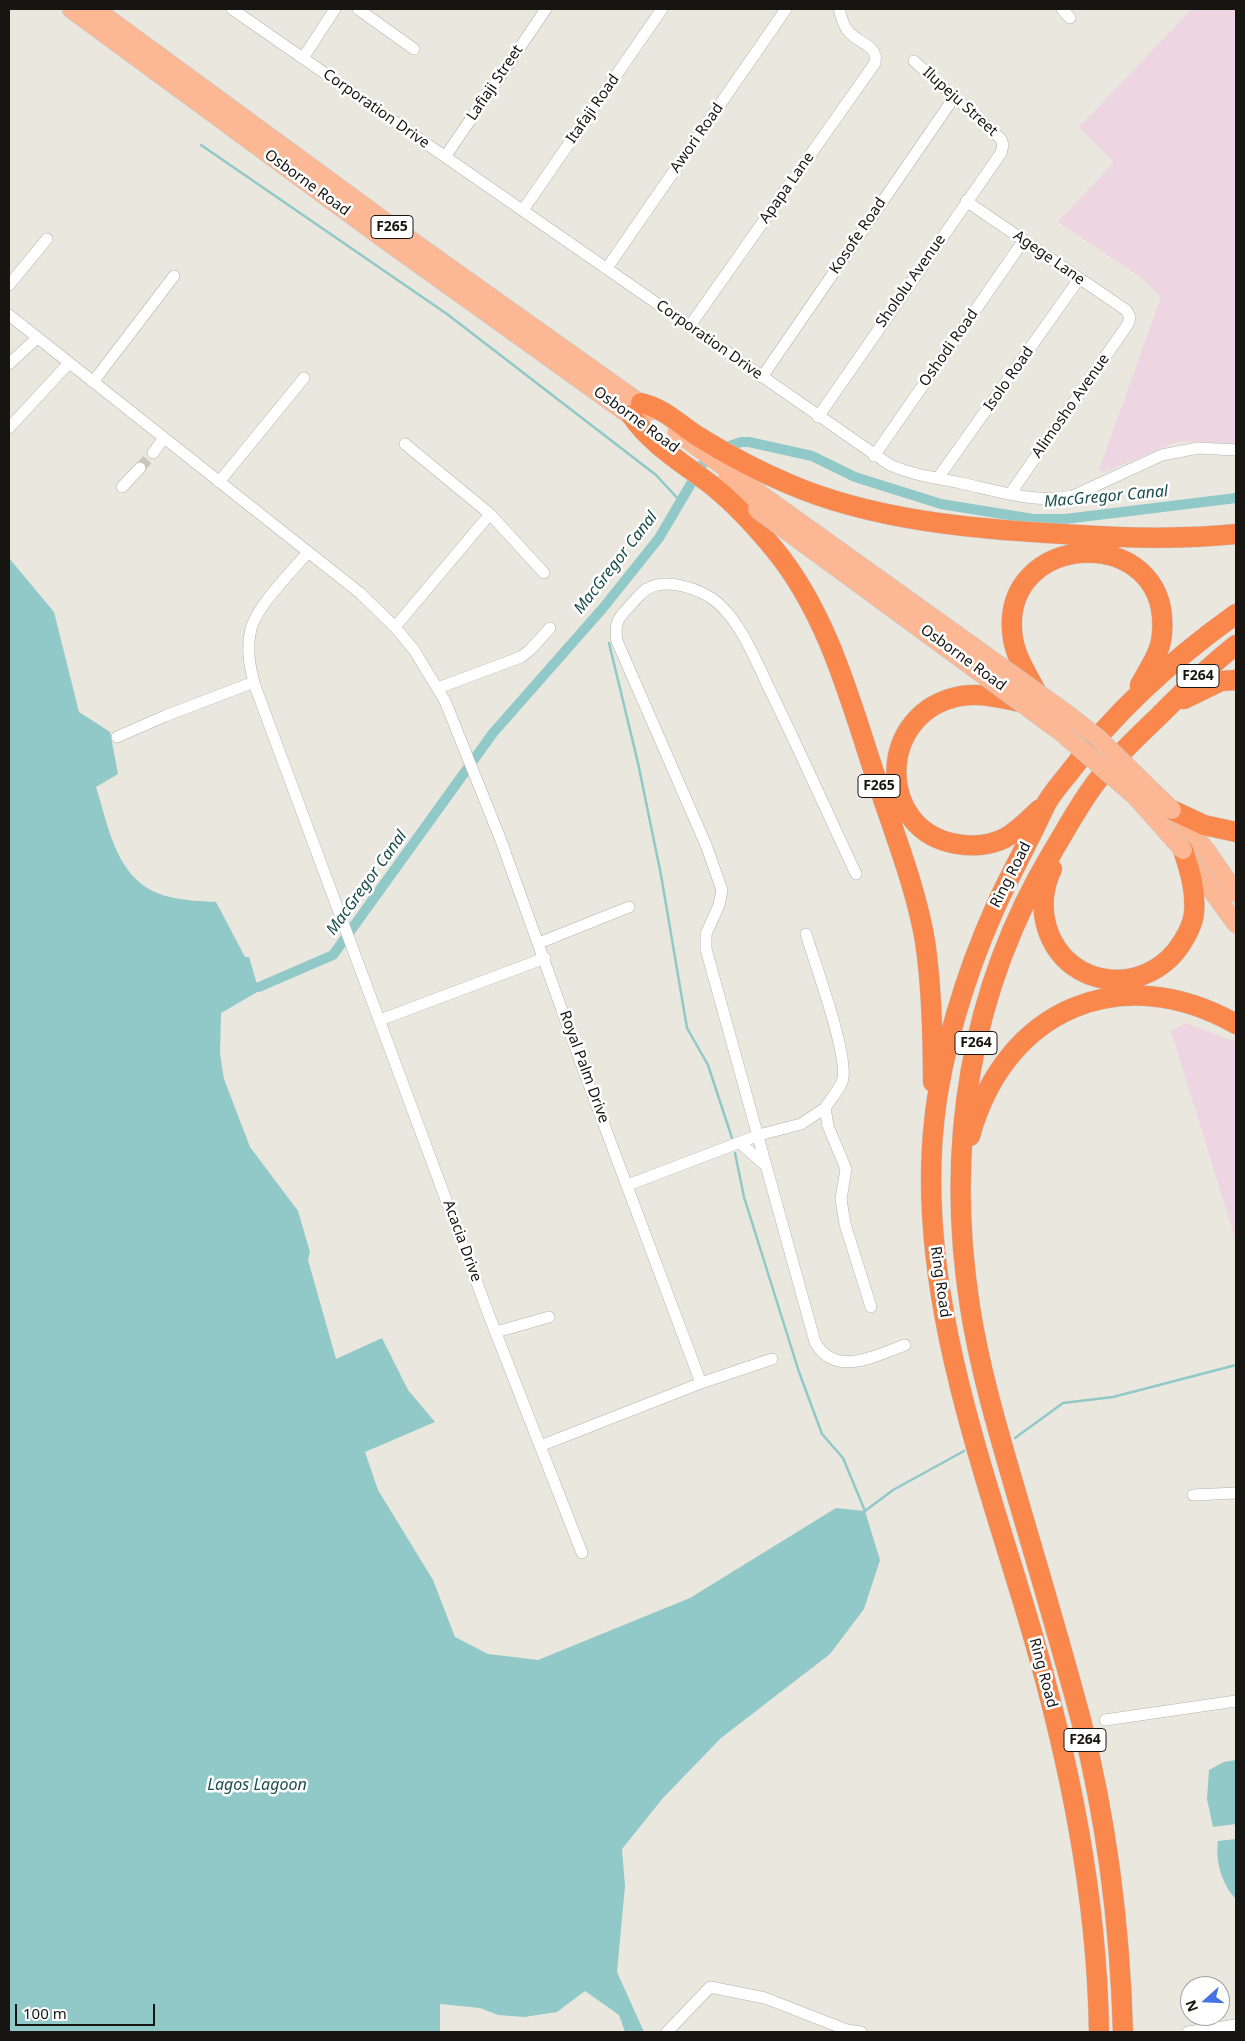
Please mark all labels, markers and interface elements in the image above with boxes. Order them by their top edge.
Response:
street label: Lafiaji Street [463,42,527,124]
street label: Ilupeju Street [919,64,1001,140]
street label: Corporation Drive [319,65,433,153]
street label: Itafaji Road [563,71,623,147]
street label: Awori Road [667,100,727,176]
street label: Osborne Road [261,146,353,220]
street label: Apapa Lane [756,149,818,227]
street label: Kosofe Road [826,194,890,278]
road number: F265 [371,216,413,238]
street label: Agege Lane [1010,227,1088,289]
street label: Shololu Avenue [872,231,950,331]
street label: Corporation Drive [652,296,766,384]
street label: Oshodi Road [916,306,982,390]
street label: Isolo Road [980,343,1038,415]
street label: Alimosho Avenue [1028,351,1114,461]
street label: Osborne Road [590,383,682,457]
water label: MacGregor Canal [1043,482,1169,512]
water label: MacGregor Canal [570,508,662,618]
street label: Osborne Road [917,621,1009,695]
road number: F264 [1177,664,1219,688]
road number: F265 [858,774,900,798]
water label: MacGregor Canal [323,827,411,939]
street label: Ring Road [987,839,1035,911]
street label: Royal Palm Drive [555,1008,613,1126]
road number: F264 [955,1032,997,1054]
street label: Acacia Drive [439,1198,485,1284]
street label: Ring Road [926,1245,954,1319]
street label: Ring Road [1025,1636,1061,1710]
road number: F264 [1064,1728,1106,1752]
water label: Lagos Lagoon [207,1775,307,1795]
north arrow [1180,1976,1230,2026]
scale bar [18,1994,158,2026]
text: N [1181,1997,1202,2015]
text: 100 m [23,2003,67,2023]

